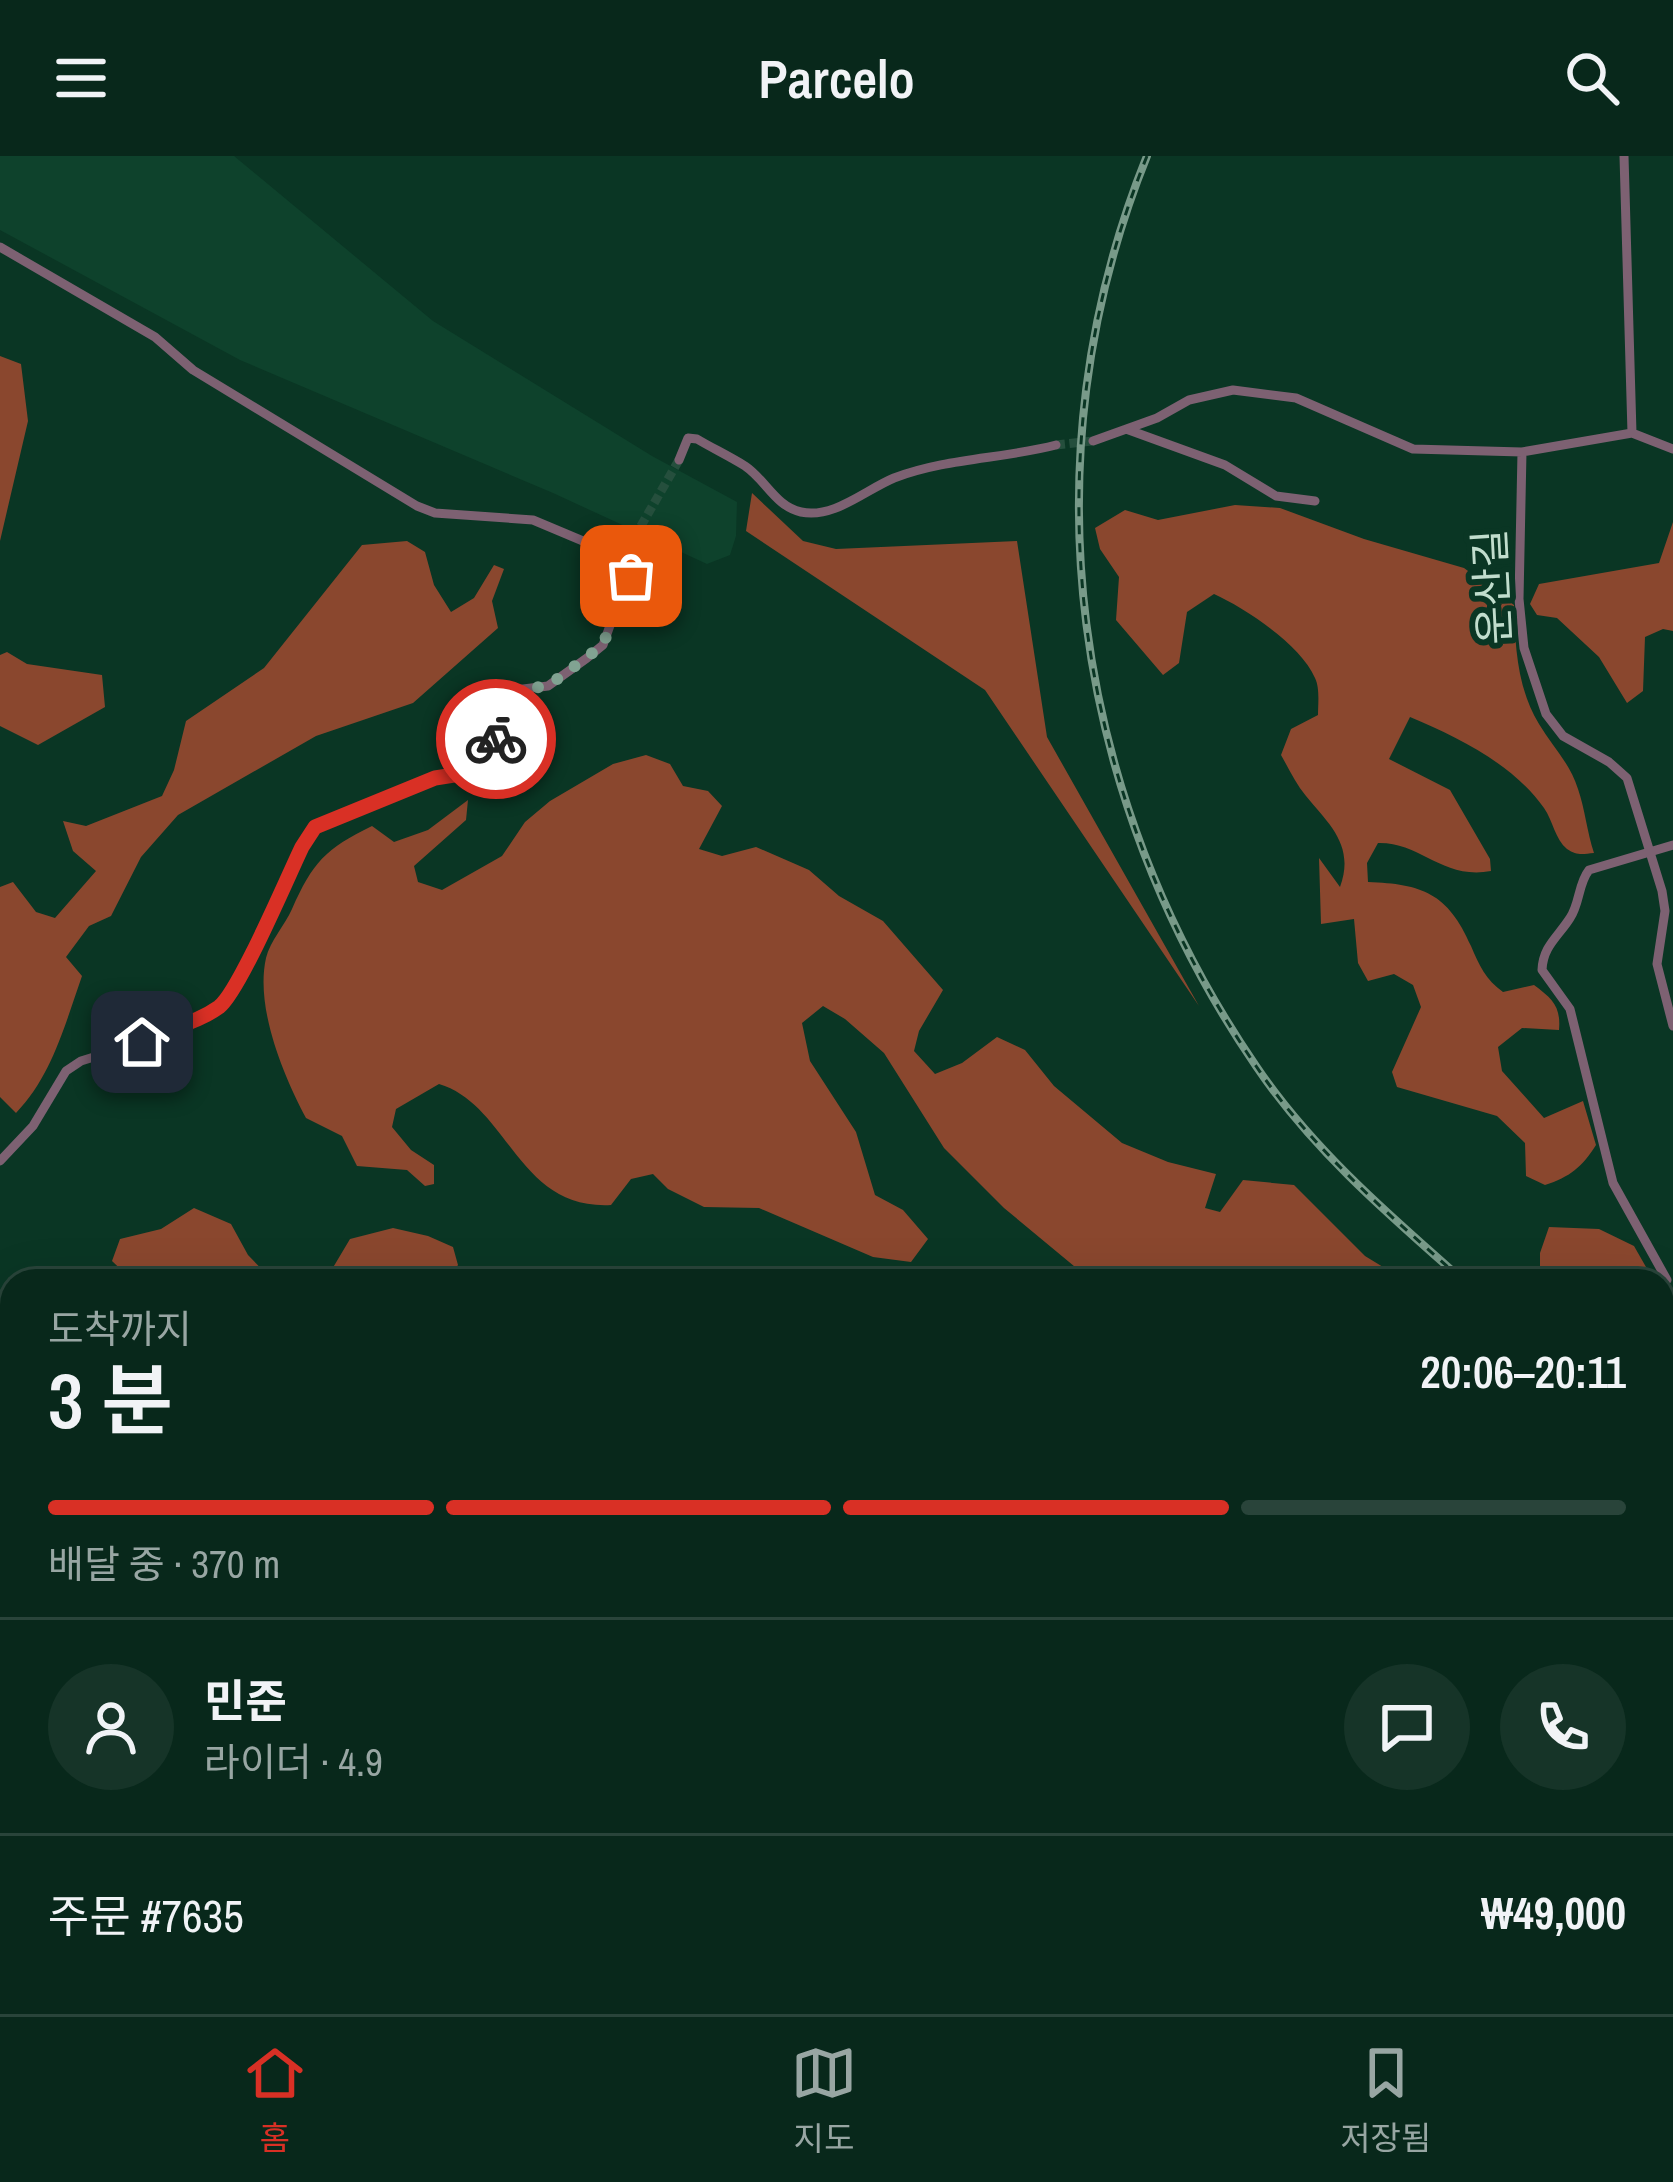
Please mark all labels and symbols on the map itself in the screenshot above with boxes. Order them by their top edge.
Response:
pin [580,525,682,627]
street label: 운산길 [1461,528,1523,646]
courier [436,679,556,799]
pin [91,991,193,1093]

